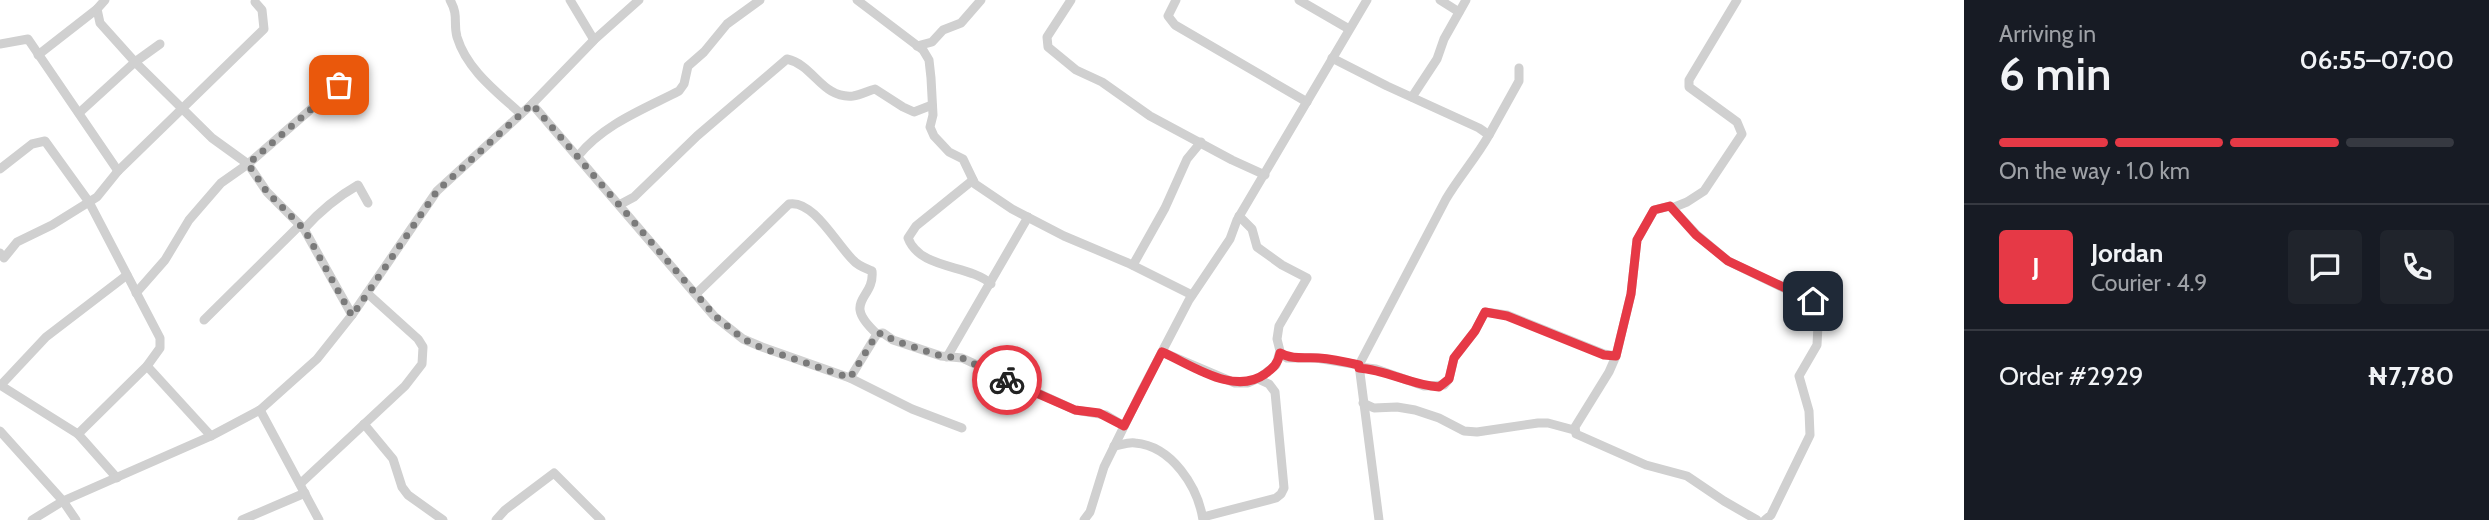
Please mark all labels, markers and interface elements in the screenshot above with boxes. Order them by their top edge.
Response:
text: Arriving in [1999,20,2096,48]
text: 06:55–07:00 [2300,44,2454,76]
text: 6 min [1999,46,2112,102]
pin [309,55,369,115]
icon: bag [320,66,358,104]
text: On the way · 1.0 km [1999,157,2190,185]
button: chat [2288,230,2362,304]
button: phone [2380,230,2454,304]
text: Jordan [2091,237,2163,269]
text: J [2032,251,2040,283]
text: Courier · 4.9 [2091,269,2207,297]
pin [1783,271,1843,331]
icon: home [1794,282,1832,320]
courier [972,345,1042,415]
text: Order #2929 [1999,360,2144,392]
text: ₦7,780 [2367,360,2454,392]
icon: bike [988,361,1026,399]

